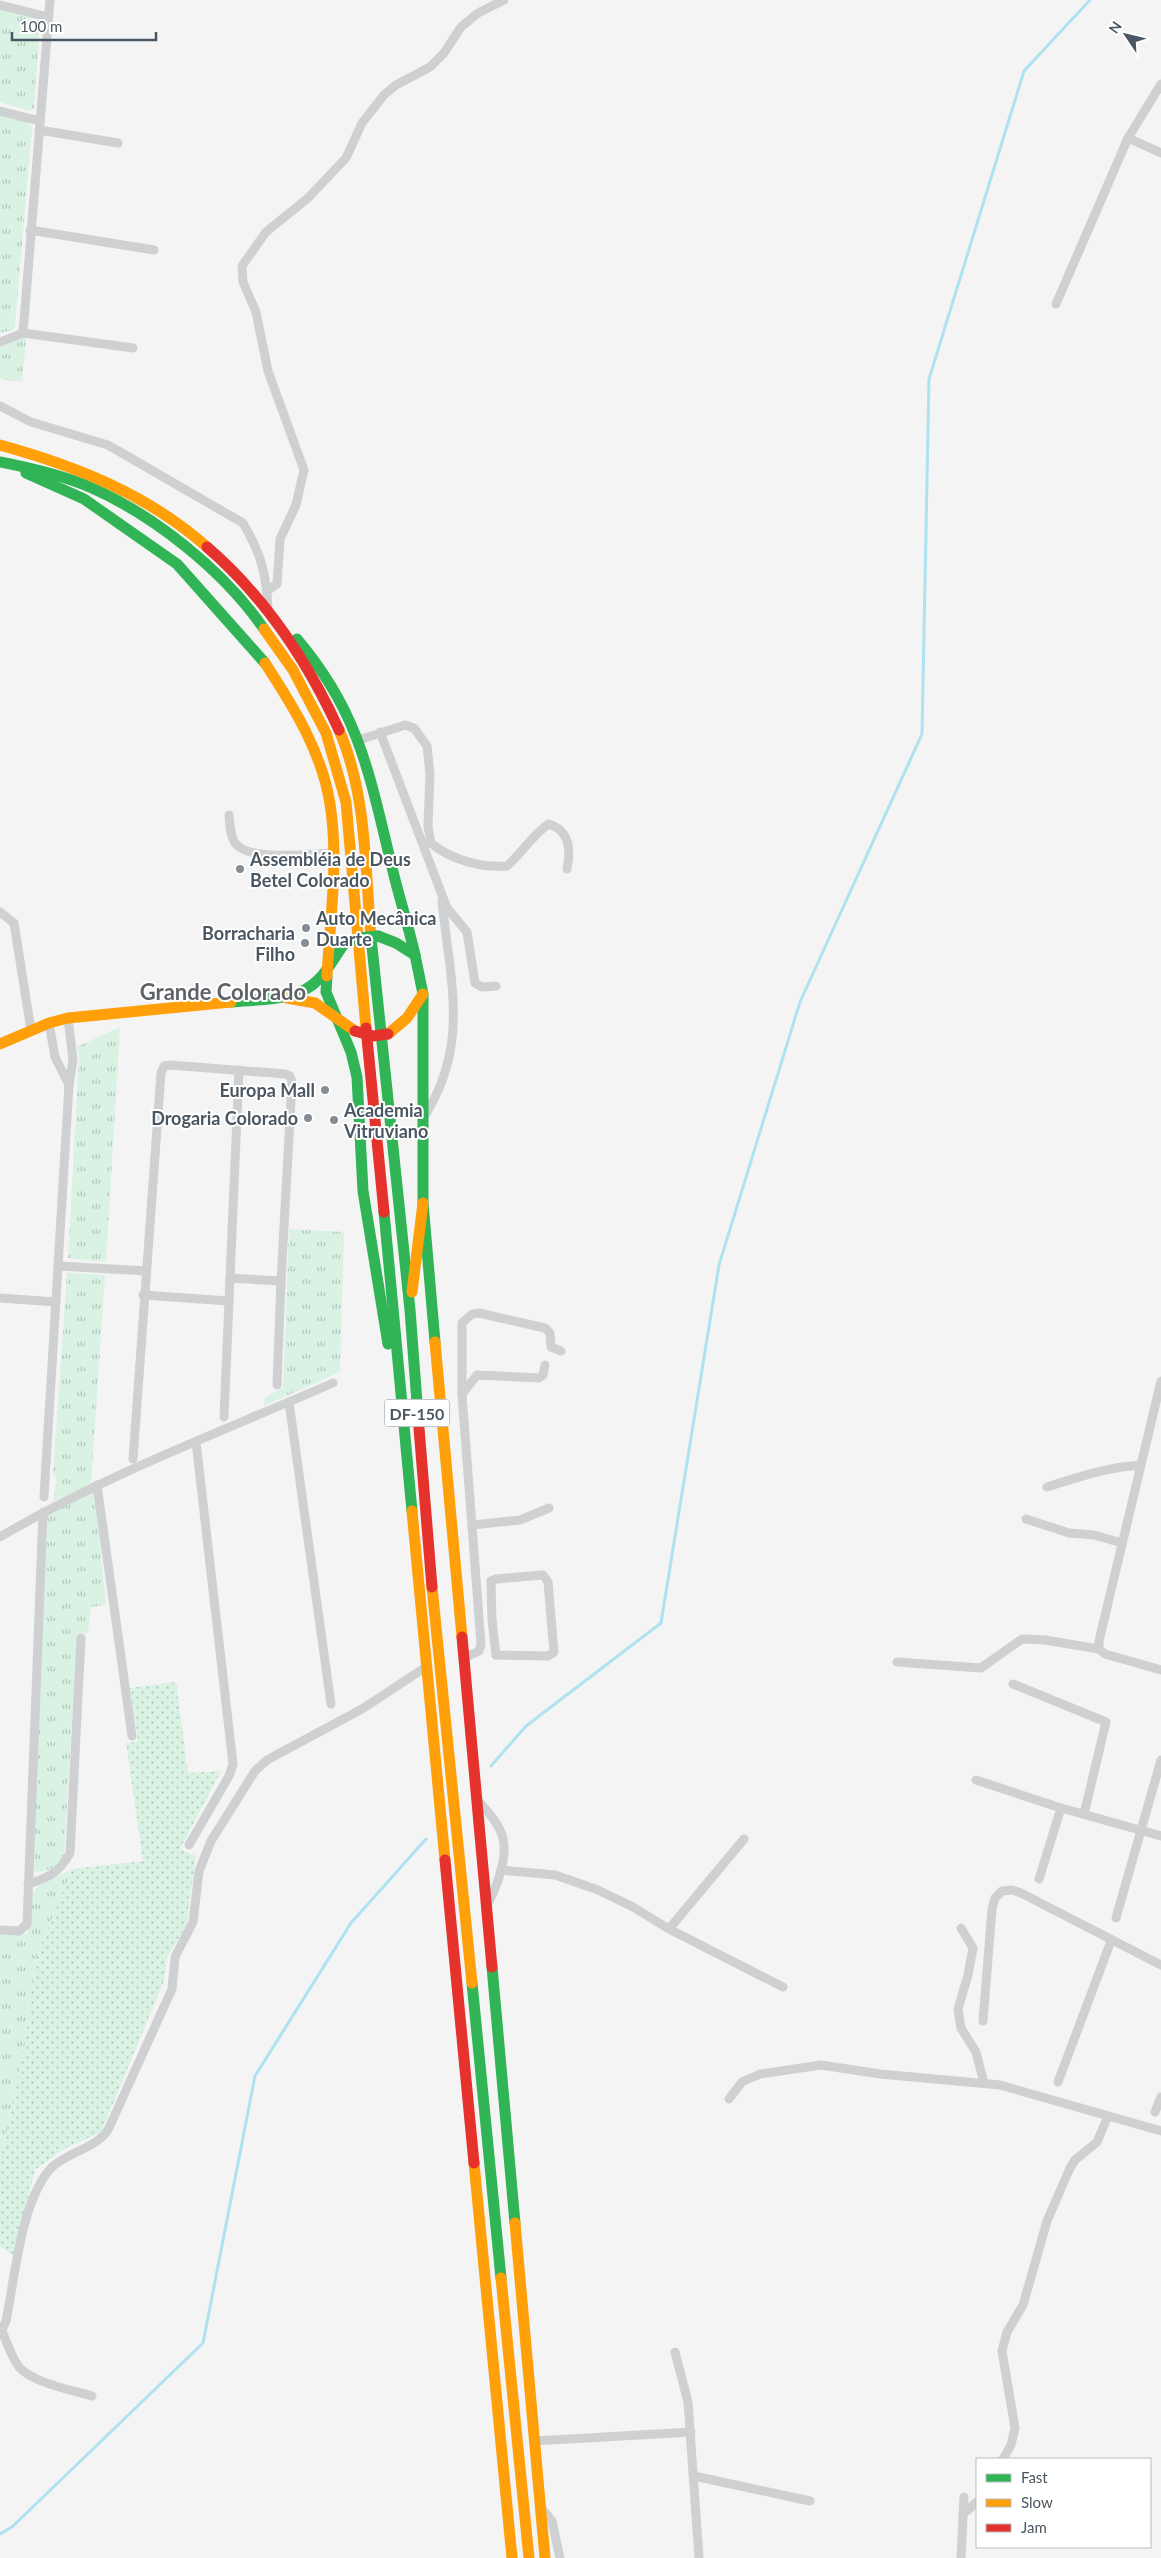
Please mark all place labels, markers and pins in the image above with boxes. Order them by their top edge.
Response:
place label: Assembléia de Deus Betel Colorado [249,848,411,891]
marker: Assembléia de Deus Betel Colorado [234,863,246,875]
place label: Auto Mecânica Duarte [315,907,436,950]
place label: Borracharia Filho [202,922,295,965]
marker: Auto Mecânica Duarte [300,922,312,934]
marker: Borracharia Filho [299,937,311,949]
place label: Europa Mall [219,1079,315,1101]
marker: Europa Mall [319,1084,331,1096]
place label: Academia Vitruviano [343,1099,428,1142]
place label: Drogaria Colorado [151,1107,298,1129]
marker: Drogaria Colorado [302,1112,314,1124]
marker: Academia Vitruviano [328,1114,340,1126]

